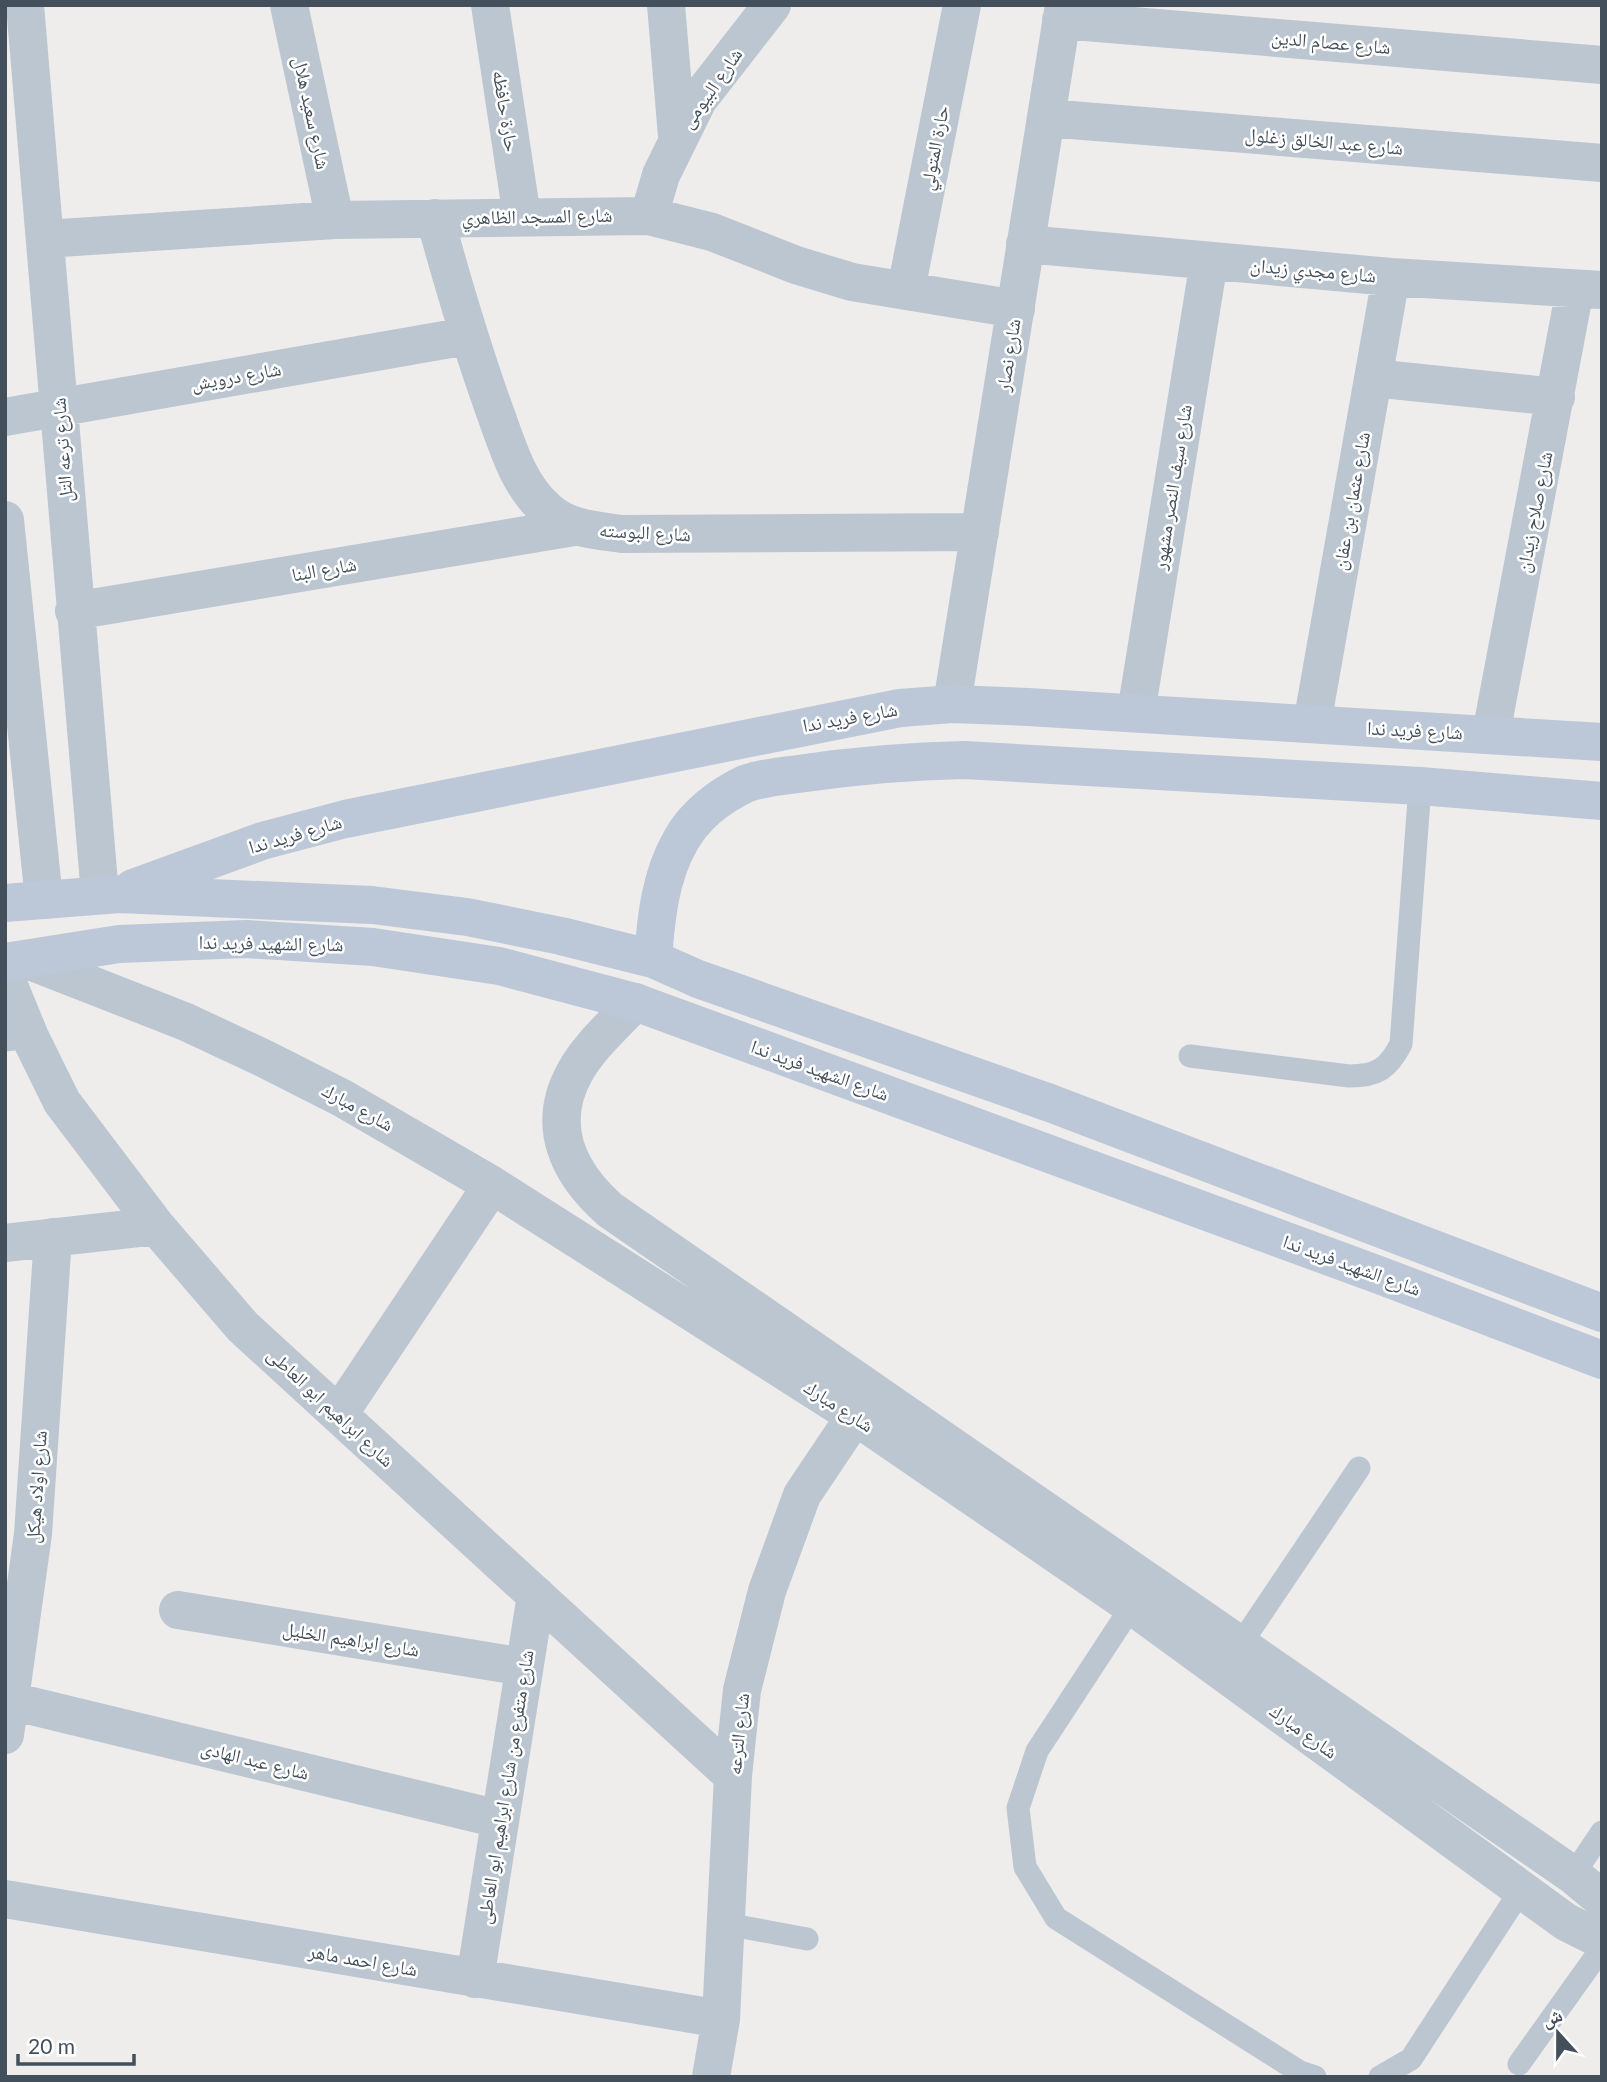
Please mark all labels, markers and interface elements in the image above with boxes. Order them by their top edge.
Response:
street label: شارع عصام الدين [1270,25,1392,61]
street label: شارع البيومى [675,43,747,133]
street label: شارع سعيد هلال [288,54,336,172]
street label: حارة حافظه [488,68,524,154]
street label: حارة المتولي [914,103,958,193]
street label: شارع عبد الخالق زغلول [1244,122,1404,160]
street label: شارع المسجد الظاهري [461,203,613,233]
street label: شارع مجدي زيدان [1249,253,1377,291]
street label: شارع نصار [990,317,1026,394]
street label: شارع درويش [189,356,283,396]
street label: شارع ترعه التل [46,397,78,503]
street label: شارع سيف النصر مشهور [1147,403,1197,572]
street label: شارع عثمان بن عفان [1327,430,1375,572]
street label: شارع صلاح زيدان [1510,449,1558,575]
street label: شارع البوسته [598,518,692,546]
street label: شارع البنا [290,552,358,586]
street label: شارع فريد ندا [801,697,899,737]
street label: شارع فريد ندا [1367,716,1463,744]
street label: شارع فريد ندا [246,809,344,859]
street label: شارع الشهيد فريد ندا [198,930,344,956]
street label: شارع الشهيد فريد ندا [748,1034,892,1106]
street label: شارع مبارك [318,1078,398,1136]
street label: شارع الشهيد فريد ندا [1280,1229,1424,1301]
street label: شارع ابراهيم ابو العاطى [262,1342,399,1473]
street label: شارع مبارك [800,1375,878,1437]
street label: شارع اولاد هيكل [20,1430,52,1544]
street label: شارع ابراهيم الخليل [281,1616,421,1663]
street label: شارع متفرع من شارع ابراهيم ابو العاطى [471,1648,540,1926]
street label: شارع الترعه [722,1692,754,1776]
street label: شارع مبارك [1265,1698,1343,1764]
street label: شارع عبد الهادى [199,1735,311,1785]
street label: شارع احمد ماهر [306,1938,419,1981]
north arrow [1523,1998,1593,2068]
text: ش [1538,2002,1566,2032]
scale bar [18,2022,133,2066]
text: 20 m [28,2033,75,2058]

